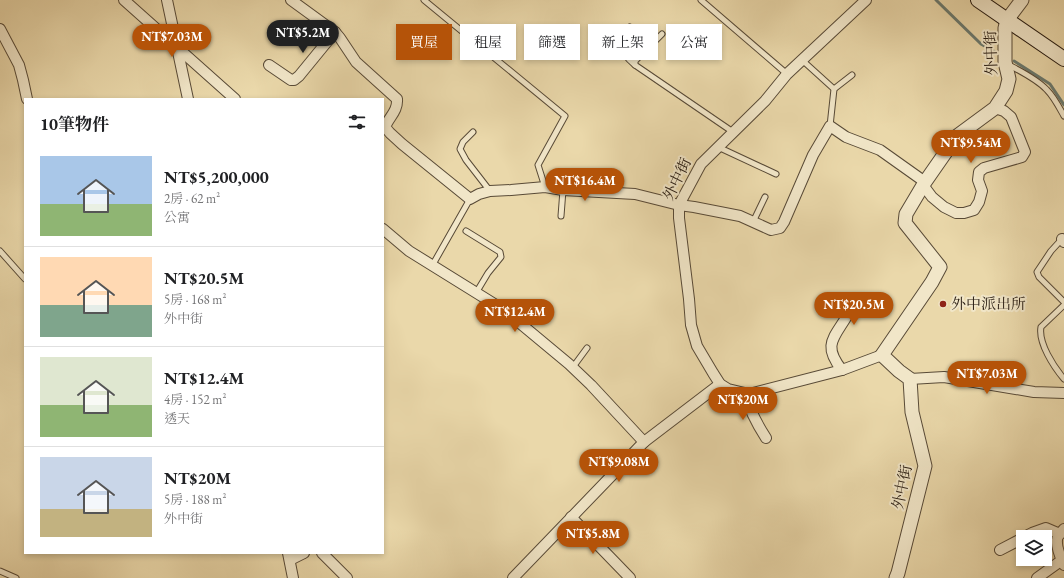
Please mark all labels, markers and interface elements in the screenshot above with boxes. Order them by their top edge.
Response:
pin: NT$5.2M [266,20,340,54]
pin: NT$7.03M [131,24,213,58]
text: NT$5.2M [276,24,330,41]
chip: 買屋 [396,24,452,60]
chip: 租屋 [460,24,516,60]
chip: 篩選 [524,24,580,60]
chip: 新上架 [588,24,658,60]
chip: 公寓 [666,24,722,60]
text: NT$7.03M [141,28,203,45]
street label: 外中街 [980,30,1001,76]
icon: filters [346,111,368,133]
text: 10筆物件 [40,113,109,135]
pin: NT$9.54M [930,130,1012,164]
text: NT$9.54M [940,134,1002,151]
street label: 外中街 [658,154,695,203]
text: NT$5,200,000 [164,166,269,188]
pin: NT$16.4M [544,168,626,202]
icon: home [72,172,120,220]
text: NT$16.4M [554,172,616,189]
text: 2房 · 62 m² [164,190,220,207]
text: 公寓 [164,209,190,226]
text: NT$20.5M [164,267,244,289]
icon: home [72,273,120,321]
text: 5房 · 168 m² [164,291,226,308]
pin: NT$20.5M [813,292,895,326]
place label: 外中派出所 [951,294,1026,313]
text: NT$20.5M [823,296,885,313]
pin: NT$12.4M [474,299,556,333]
marker: 外中派出所 [938,299,948,309]
text: NT$12.4M [484,303,546,320]
text: 外中街 [164,310,203,327]
pin: NT$7.03M [946,361,1028,395]
text: NT$7.03M [956,365,1018,382]
text: NT$12.4M [164,367,244,389]
icon: home [72,373,120,421]
pin: NT$20M [710,387,776,421]
text: 4房 · 152 m² [164,391,226,408]
text: NT$20M [717,391,769,408]
text: 透天 [164,410,190,427]
pin: NT$9.08M [578,449,660,483]
text: NT$9.08M [588,453,650,470]
street label: 外中街 [888,463,915,511]
text: NT$20M [164,467,231,489]
icon: home [72,473,120,521]
text: 5房 · 188 m² [164,491,226,508]
text: 外中街 [164,510,203,527]
pin: NT$5.8M [556,521,630,555]
text: NT$5.8M [566,525,620,542]
map controls [1016,530,1052,566]
button: layers [1016,530,1052,566]

